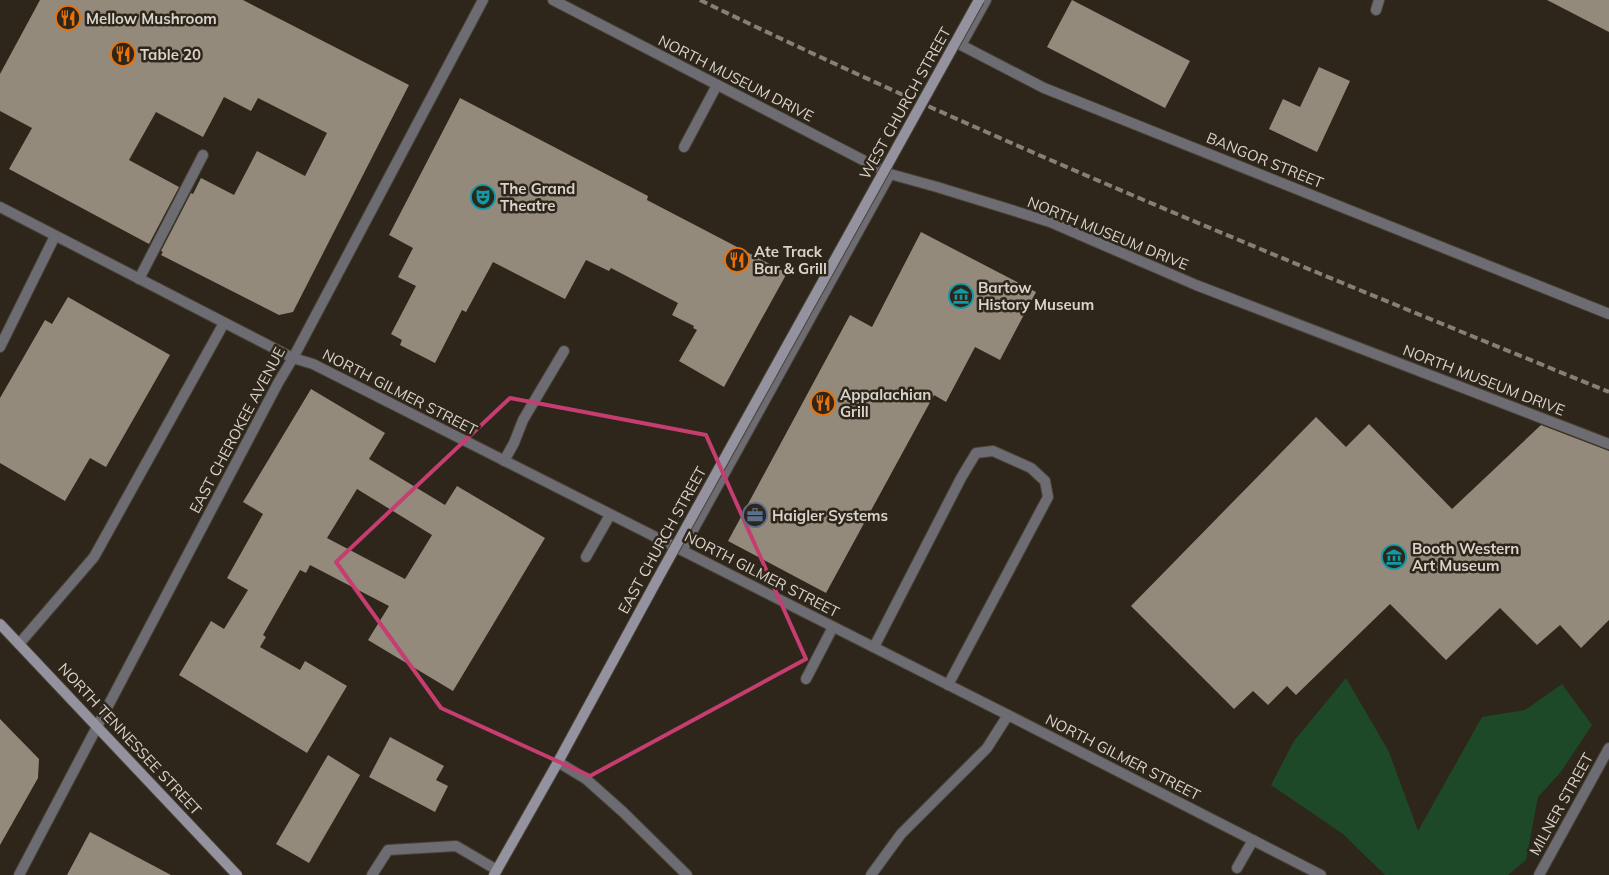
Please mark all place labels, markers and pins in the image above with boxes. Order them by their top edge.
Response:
restaurant icon: Mellow Mushroom [55,5,81,31]
place label: Mellow Mushroom [86,9,217,28]
restaurant icon: Table 20 [110,41,136,67]
place label: Table 20 [140,45,201,64]
place label: The Grand Theatre [500,179,575,215]
theatre icon: The Grand Theatre [470,184,496,210]
place label: Ate Track Bar & Grill [754,242,827,278]
restaurant icon: Ate Track Bar & Grill [724,247,750,273]
place label: Bartow History Museum [978,278,1094,314]
museum icon: Bartow History Museum [948,283,974,309]
place label: Appalachian Grill [840,385,931,421]
restaurant icon: Appalachian Grill [810,390,836,416]
office icon: Haigler Systems [742,502,768,528]
place label: Haigler Systems [772,506,888,525]
place label: Booth Western Art Museum [1412,539,1519,575]
museum icon: Booth Western Art Museum [1381,544,1407,570]

